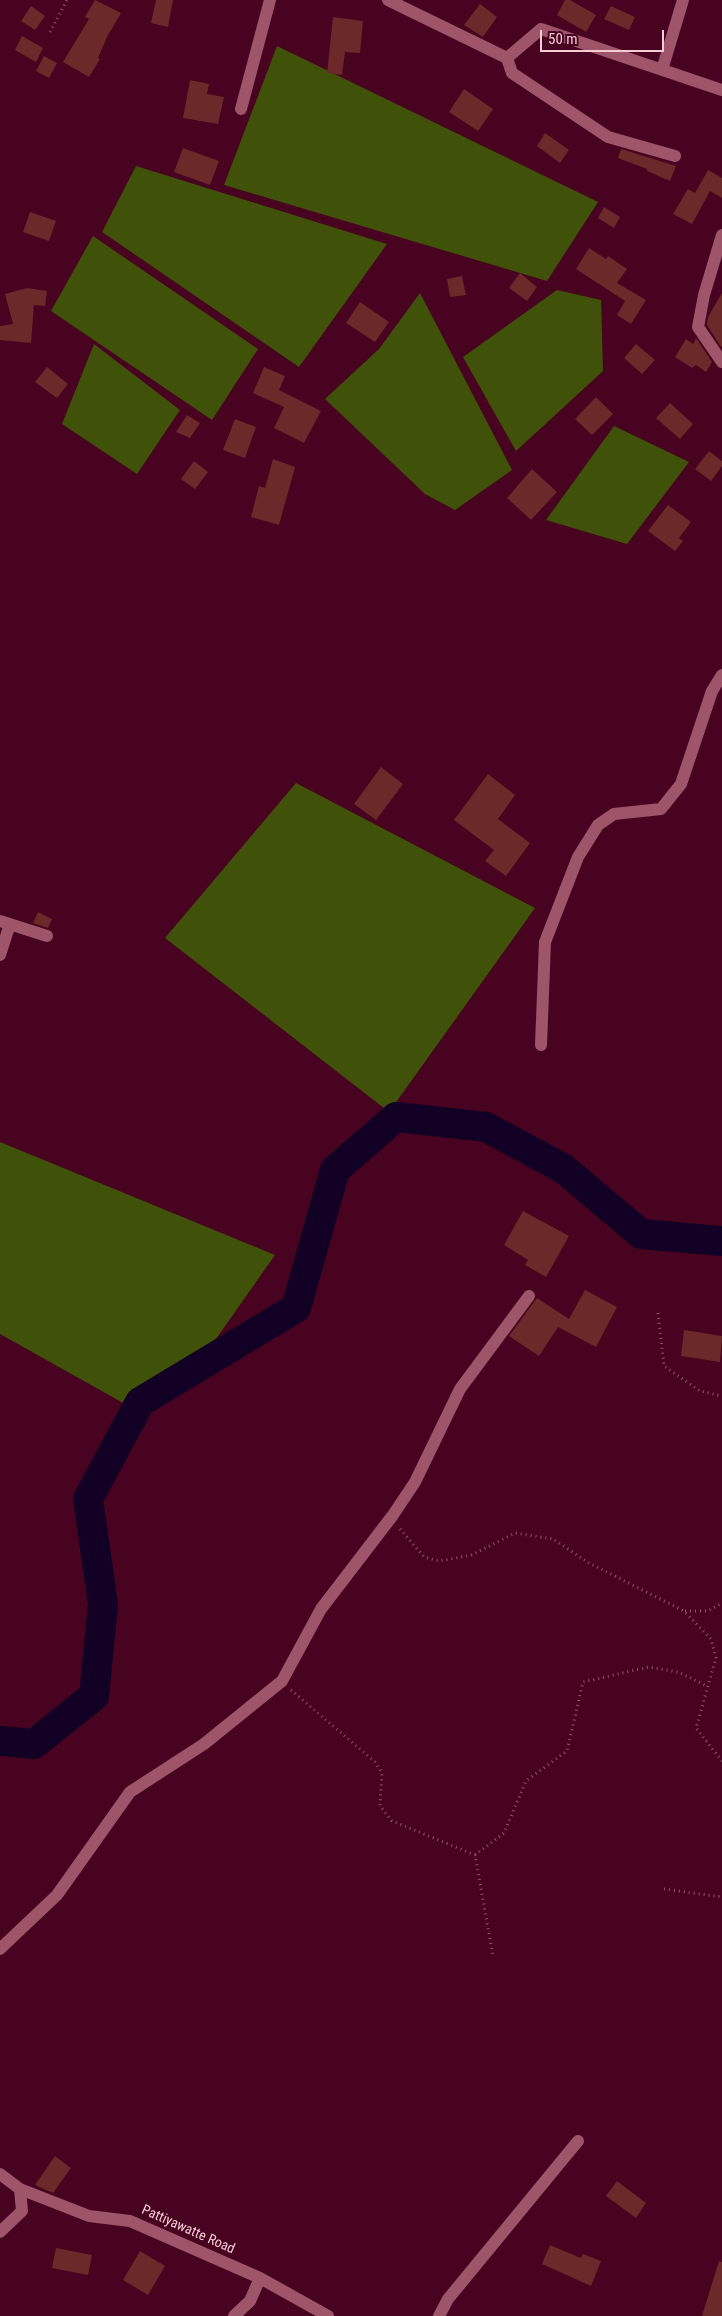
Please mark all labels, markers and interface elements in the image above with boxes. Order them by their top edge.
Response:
scale bar [542,20,666,52]
text: 50 m [548,30,578,48]
street label: Pattiyawatte Road [139,2202,237,2258]

